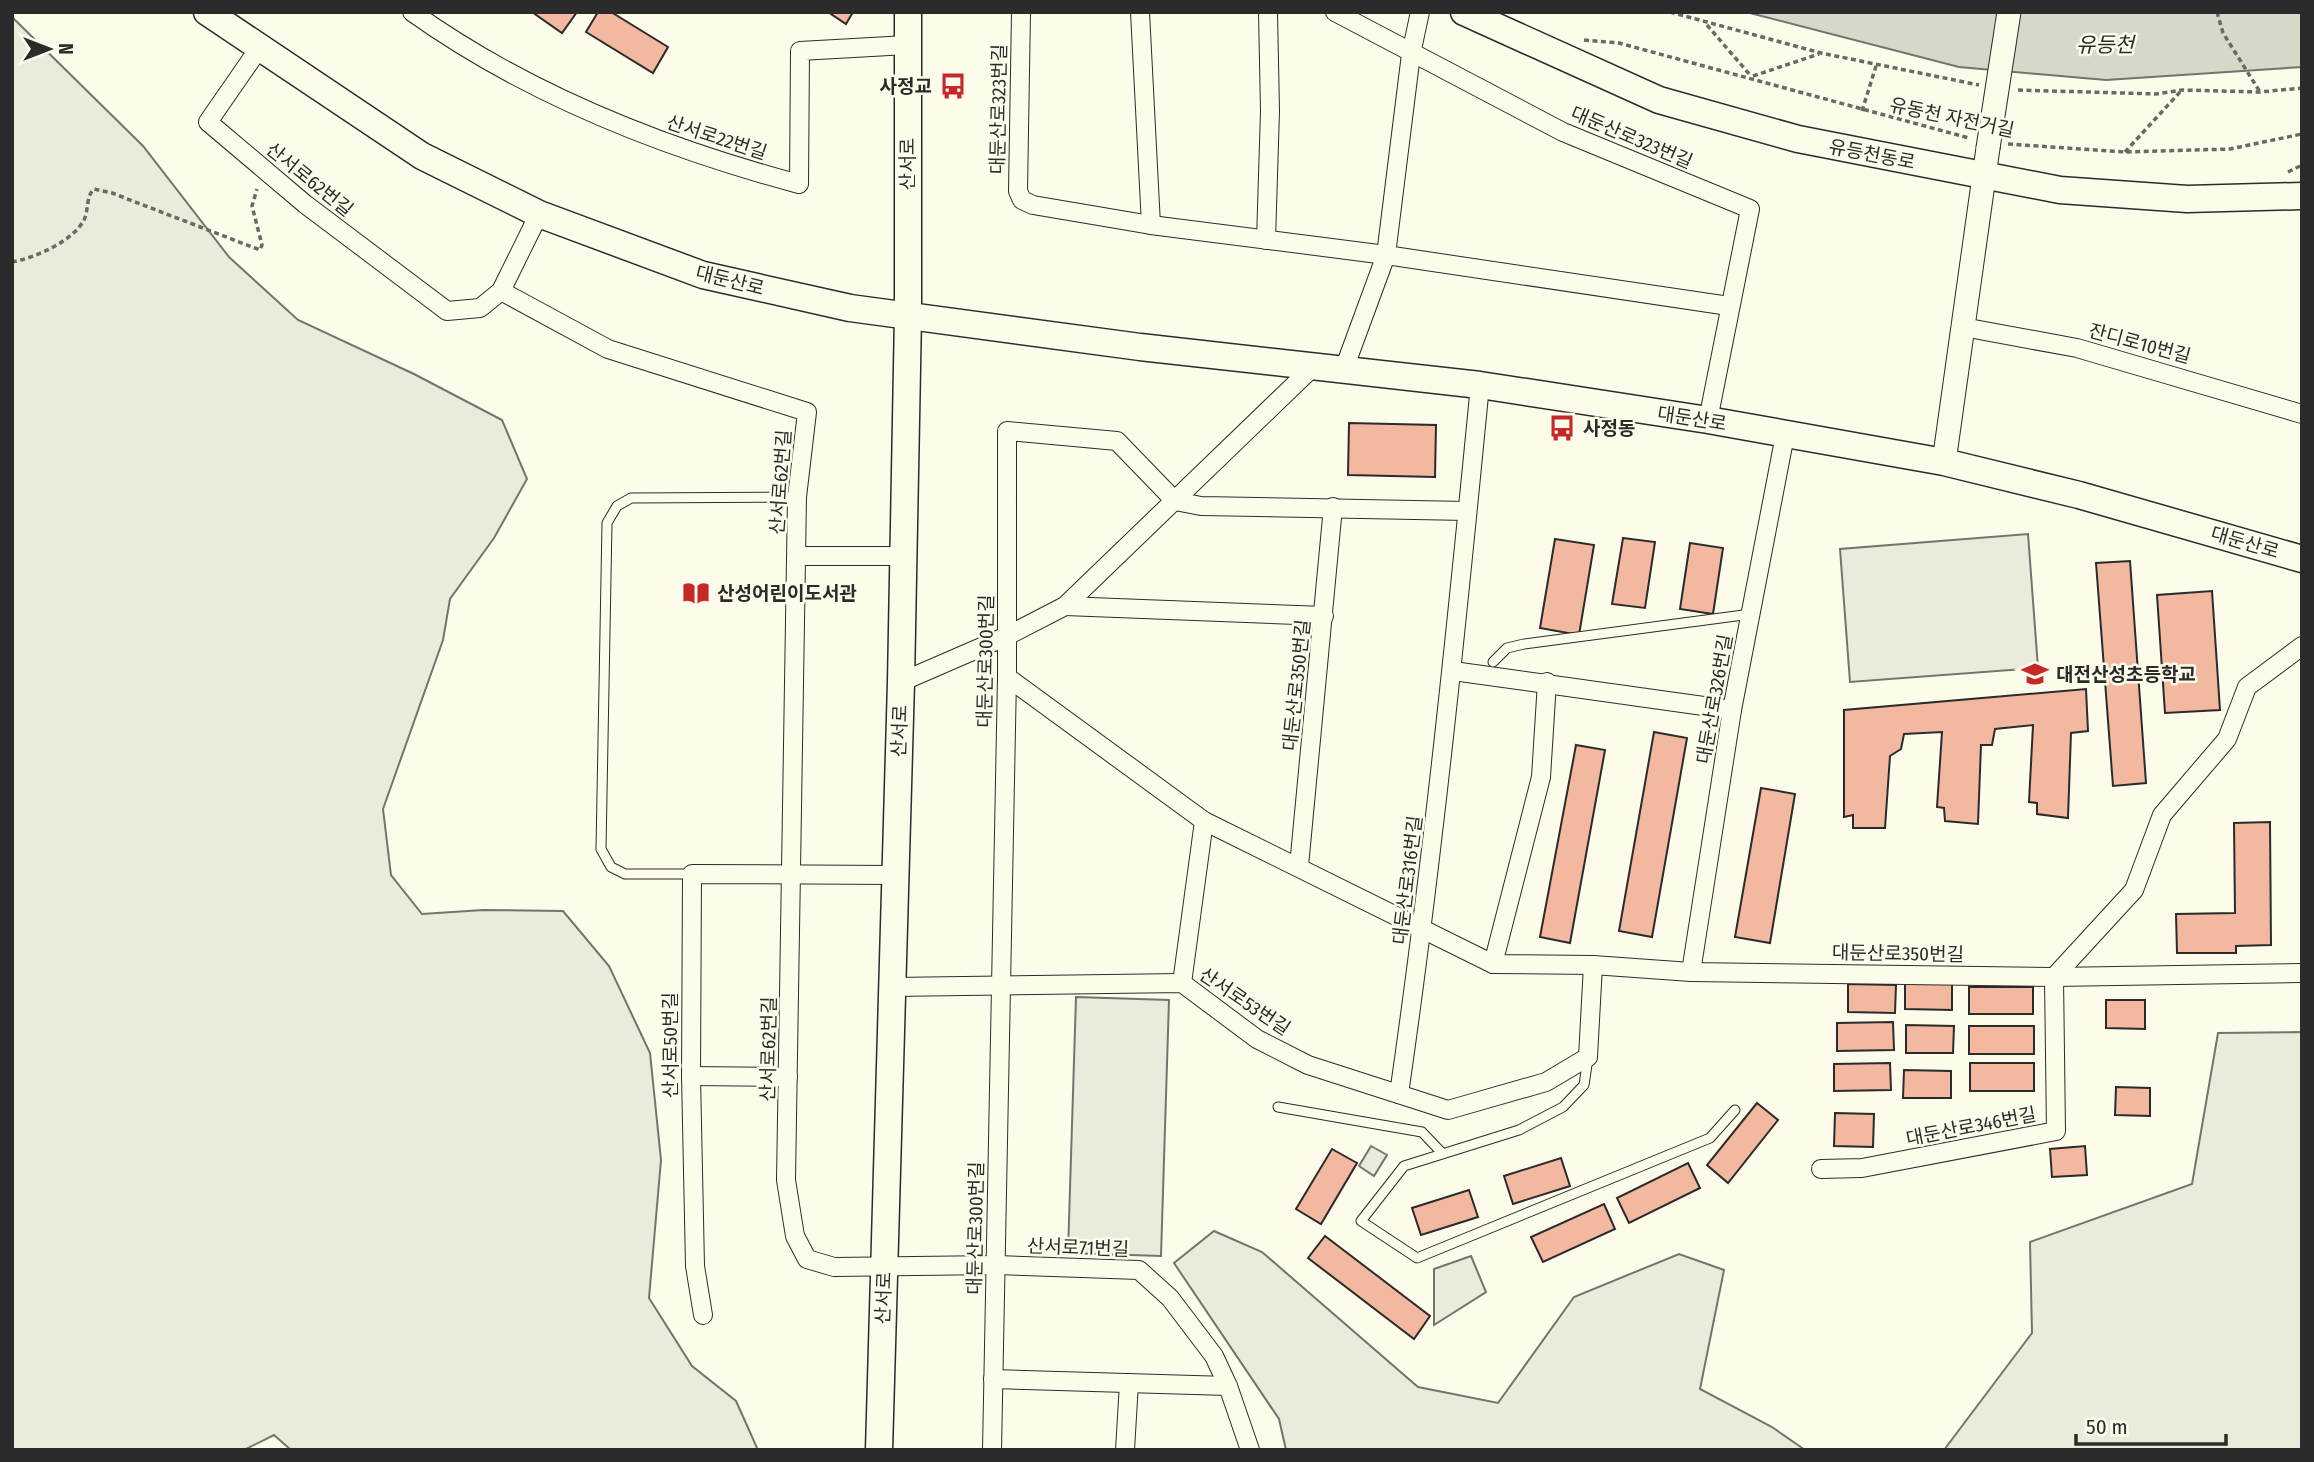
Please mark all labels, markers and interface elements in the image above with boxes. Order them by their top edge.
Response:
north arrow [14,14,84,84]
water label: 유등천 [2076,32,2137,58]
text: N [54,43,77,55]
street label: 대둔산로323번길 [986,44,1011,174]
bus stop icon: 사정교 [938,71,968,101]
place label: 사정교 [880,75,932,98]
street label: 유동천 자전거길 [1887,93,2016,142]
street label: 대둔산로323번길 [1567,101,1696,173]
street label: 산서로22번길 [664,110,770,165]
street label: 유등천동로 [1827,135,1917,174]
street label: 산서로62번길 [262,137,358,221]
street label: 산서로 [896,138,919,190]
street label: 대둔산로 [693,261,767,300]
street label: 잔디로10번길 [2086,319,2193,368]
street label: 대둔산로 [1656,402,1728,435]
bus stop icon: 사정동 [1547,413,1577,443]
place label: 사정동 [1583,417,1635,440]
street label: 산서로62번길 [765,429,796,535]
street label: 대둔산로 [2208,522,2282,563]
library icon: 산성어린이도서관 [681,578,711,608]
place label: 산성어린이도서관 [717,582,857,605]
street label: 대둔산로300번길 [973,594,998,728]
street label: 대둔산로350번길 [1278,618,1315,752]
street label: 대둔산로326번길 [1692,633,1737,766]
school or university icon: 대전산성초등학교 [2020,659,2050,689]
place label: 대전산성초등학교 [2056,663,2196,686]
street label: 산서로 [887,704,912,758]
street label: 대둔산로316번길 [1388,814,1427,946]
street label: 대둔산로350번길 [1832,941,1964,966]
street label: 산서로53번길 [1195,963,1294,1040]
street label: 산서로50번길 [659,992,682,1098]
street label: 산서로62번길 [756,996,781,1102]
street label: 대둔산로346번길 [1904,1103,2038,1150]
street label: 대둔산로300번길 [963,1161,988,1295]
street label: 산서로71번길 [1026,1234,1129,1261]
street label: 산서로 [871,1271,896,1325]
scale bar [2076,1402,2226,1446]
text: 50 m [2086,1414,2128,1440]

